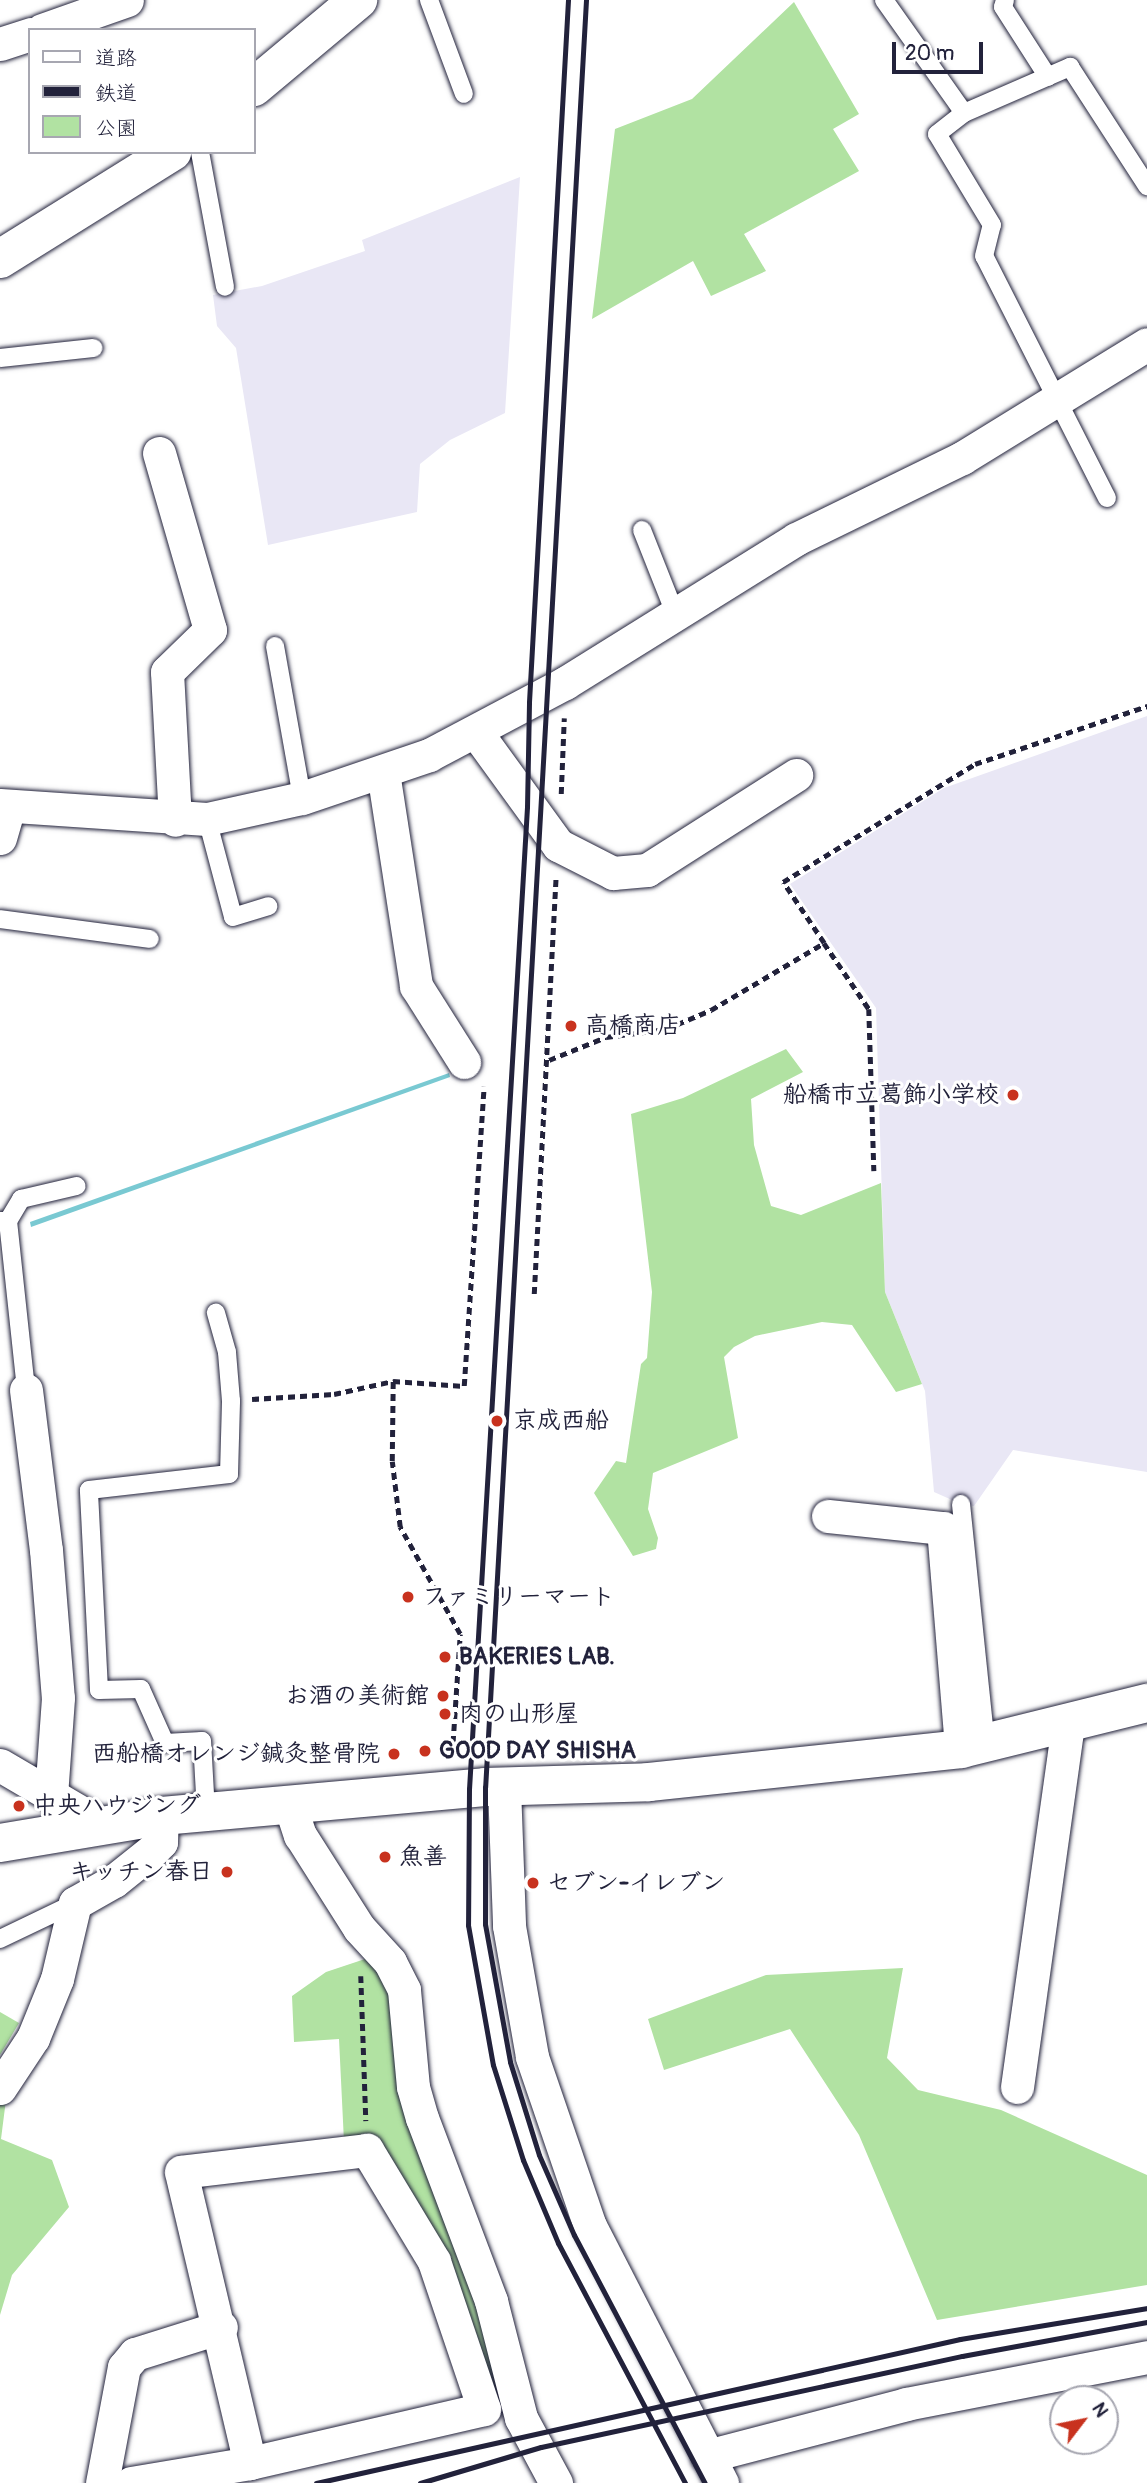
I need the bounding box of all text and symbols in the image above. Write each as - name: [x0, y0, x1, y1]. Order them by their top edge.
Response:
- legend: [28, 28, 256, 154]
- scale bar: [895, 28, 986, 72]
- text: 20 m: [905, 40, 954, 67]
- text: 道路: [95, 45, 137, 72]
- text: 鉄道: [95, 80, 137, 107]
- text: 公園: [95, 115, 137, 142]
- place label: 高橋商店: [585, 1012, 681, 1040]
- marker: 高橋商店: [563, 1018, 579, 1034]
- place label: 船橋市立葛飾小学校: [783, 1081, 999, 1109]
- marker: 船橋市立葛飾小学校: [1005, 1087, 1021, 1103]
- place label: 京成西船: [513, 1407, 609, 1435]
- marker: 京成西船: [487, 1411, 507, 1431]
- place label: ファミリーマート: [422, 1583, 614, 1611]
- marker: ファミリーマート: [400, 1589, 416, 1605]
- place label: BAKERIES LAB.: [459, 1643, 615, 1671]
- marker: BAKERIES LAB.: [437, 1649, 453, 1665]
- place label: お酒の美術館: [285, 1682, 429, 1710]
- marker: お酒の美術館: [435, 1688, 451, 1704]
- place label: 肉の山形屋: [459, 1700, 579, 1728]
- marker: 肉の山形屋: [437, 1706, 453, 1722]
- place label: GOOD DAY SHISHA: [439, 1737, 636, 1765]
- place label: 西船橋オレンジ鍼灸整骨院: [92, 1740, 380, 1768]
- marker: GOOD DAY SHISHA: [417, 1743, 433, 1759]
- marker: 西船橋オレンジ鍼灸整骨院: [386, 1746, 402, 1762]
- place label: 中央ハウジング: [33, 1792, 201, 1820]
- marker: 中央ハウジング: [11, 1798, 27, 1814]
- place label: 魚善: [399, 1843, 447, 1871]
- marker: 魚善: [377, 1849, 393, 1865]
- place label: キッチン春日: [69, 1858, 213, 1886]
- marker: キッチン春日: [219, 1864, 235, 1880]
- place label: セブン-イレブン: [547, 1869, 725, 1897]
- marker: セブン-イレブン: [525, 1875, 541, 1891]
- north arrow: [1049, 2385, 1119, 2455]
- text: N: [1087, 2398, 1114, 2422]

